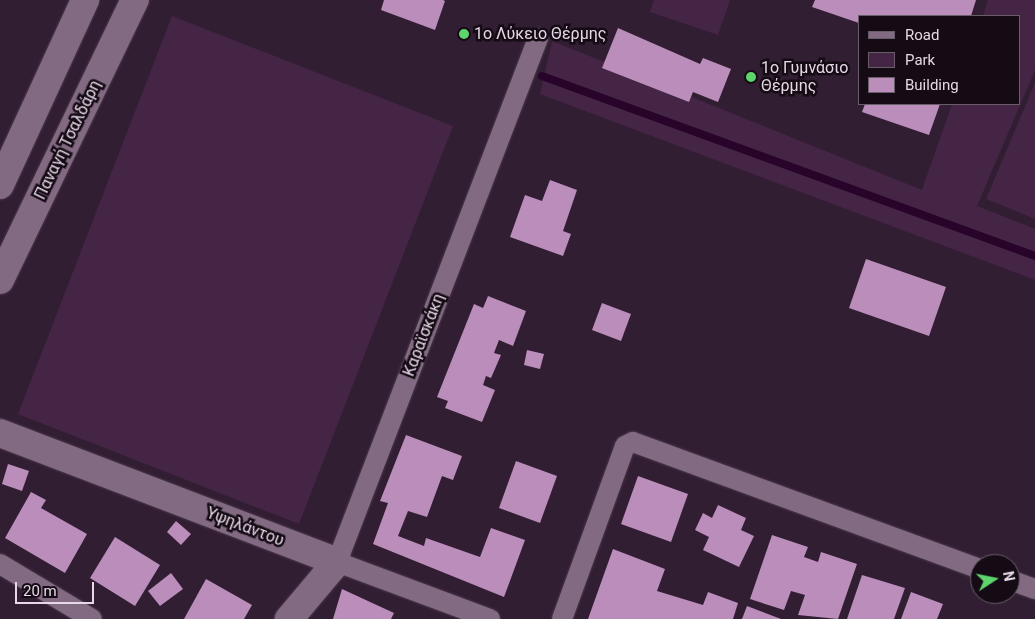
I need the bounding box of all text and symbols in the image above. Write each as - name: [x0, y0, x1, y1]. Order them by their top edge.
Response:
- legend: [858, 15, 1020, 105]
- place label: 1ο Λύκειο Θέρμης: [474, 24, 606, 44]
- text: Road: [905, 26, 939, 44]
- marker: 1ο Λύκειο Θέρμης: [458, 28, 470, 40]
- text: Park: [905, 51, 935, 69]
- place label: 1ο Γυμνάσιο Θέρμης: [761, 58, 848, 96]
- marker: 1ο Γυμνάσιο Θέρμης: [745, 71, 757, 83]
- text: Building: [905, 76, 959, 94]
- street label: Παναγή Τσαλδάρη: [31, 77, 105, 203]
- street label: Καραϊσκάκη: [399, 291, 449, 379]
- street label: Υψηλάντου: [204, 503, 286, 551]
- north arrow: [970, 554, 1020, 604]
- text: N: [1000, 570, 1018, 583]
- scale bar: [18, 572, 96, 604]
- text: 20 m: [23, 582, 57, 600]

